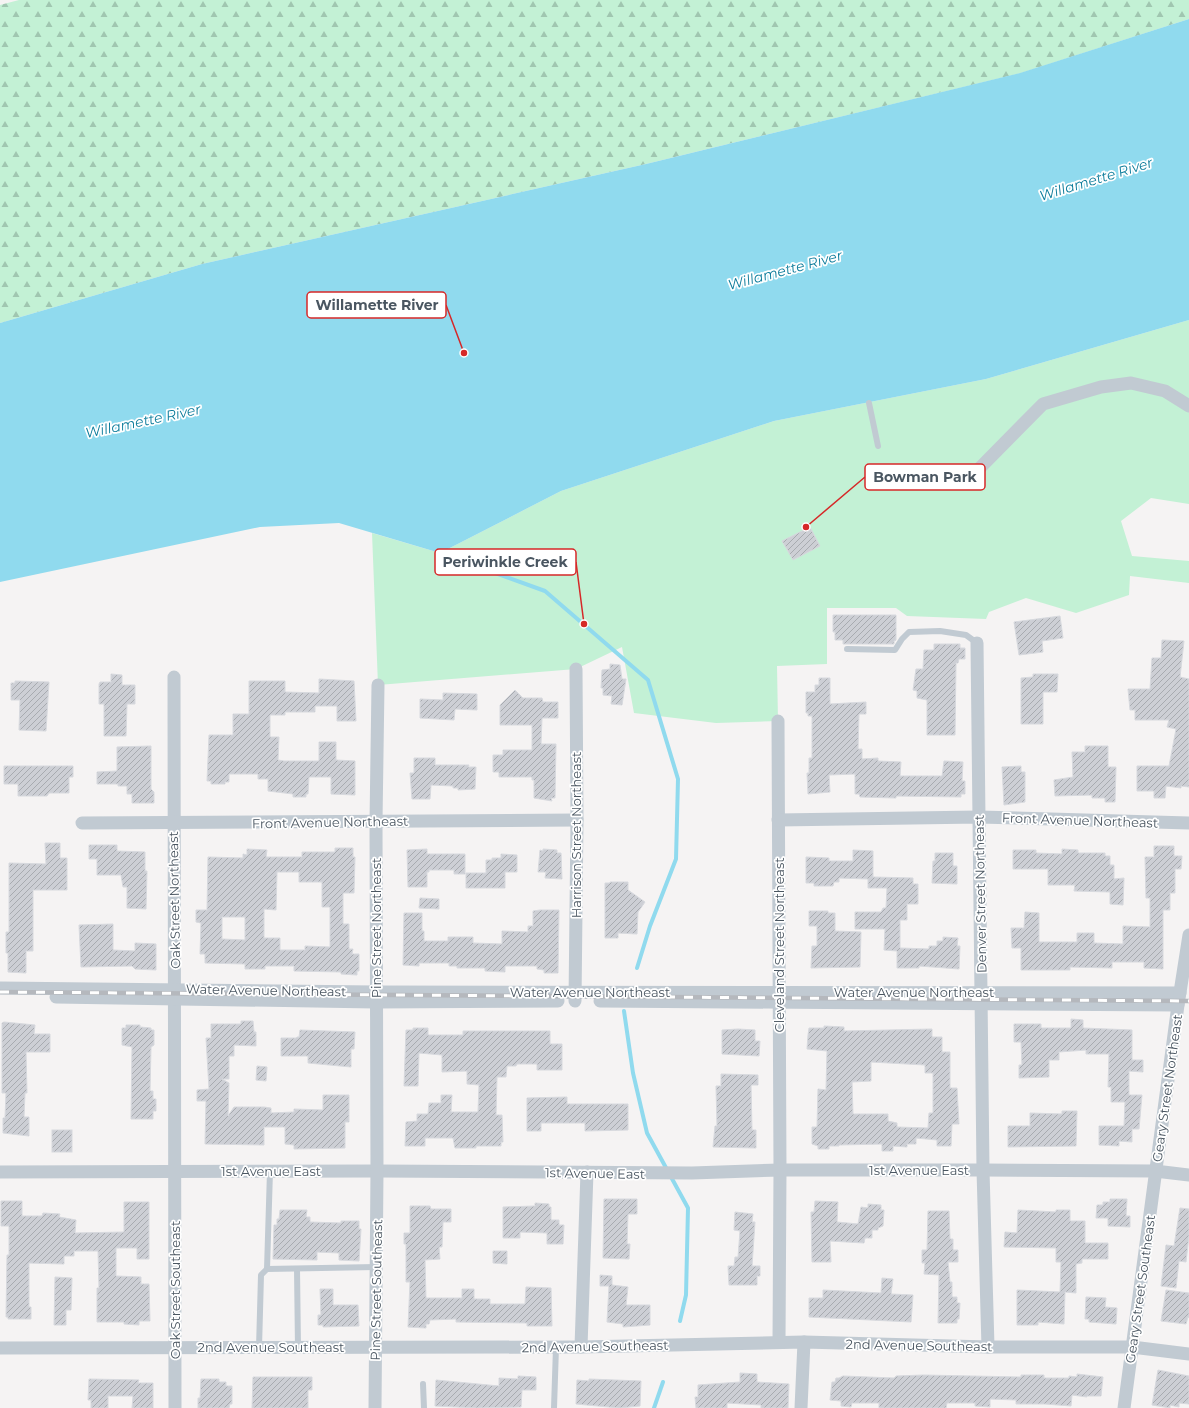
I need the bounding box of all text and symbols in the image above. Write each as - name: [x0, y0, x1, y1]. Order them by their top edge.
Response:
- water label: Willamette River: [1037, 153, 1155, 205]
- water label: Willamette River: [726, 246, 844, 294]
- callout: Willamette River: [307, 292, 446, 318]
- text: Willamette River: [315, 296, 439, 314]
- water label: Willamette River: [84, 400, 203, 442]
- callout: Bowman Park: [865, 464, 985, 490]
- text: Bowman Park: [873, 468, 978, 486]
- callout: Periwinkle Creek: [435, 549, 576, 575]
- text: Periwinkle Creek: [442, 553, 568, 571]
- street label: Harrison Street Northeast: [568, 752, 584, 918]
- street label: Front Avenue Northeast: [1002, 809, 1158, 831]
- street label: Front Avenue Northeast: [252, 813, 408, 831]
- street label: Denver Street Northeast: [971, 815, 989, 973]
- street label: Oak Street Northeast: [165, 831, 183, 969]
- street label: Cleveland Street Northeast: [771, 857, 787, 1033]
- street label: Pine Street Northeast: [368, 858, 384, 998]
- street label: Water Avenue Northeast: [186, 981, 346, 999]
- street label: Water Avenue Northeast: [510, 984, 670, 1000]
- street label: Water Avenue Northeast: [834, 984, 994, 1000]
- street label: Geary Street Northeast: [1149, 1013, 1185, 1163]
- street label: 1st Avenue East: [869, 1162, 969, 1178]
- street label: 1st Avenue East: [221, 1163, 321, 1179]
- street label: 1st Avenue East: [545, 1164, 645, 1182]
- street label: Geary Street Southeast: [1122, 1214, 1158, 1364]
- street label: Pine Street Southeast: [367, 1219, 385, 1361]
- street label: Oak Street Southeast: [167, 1221, 183, 1359]
- street label: 2nd Avenue Southeast: [845, 1336, 993, 1354]
- street label: 2nd Avenue Southeast: [521, 1337, 669, 1355]
- street label: 2nd Avenue Southeast: [198, 1339, 344, 1355]

